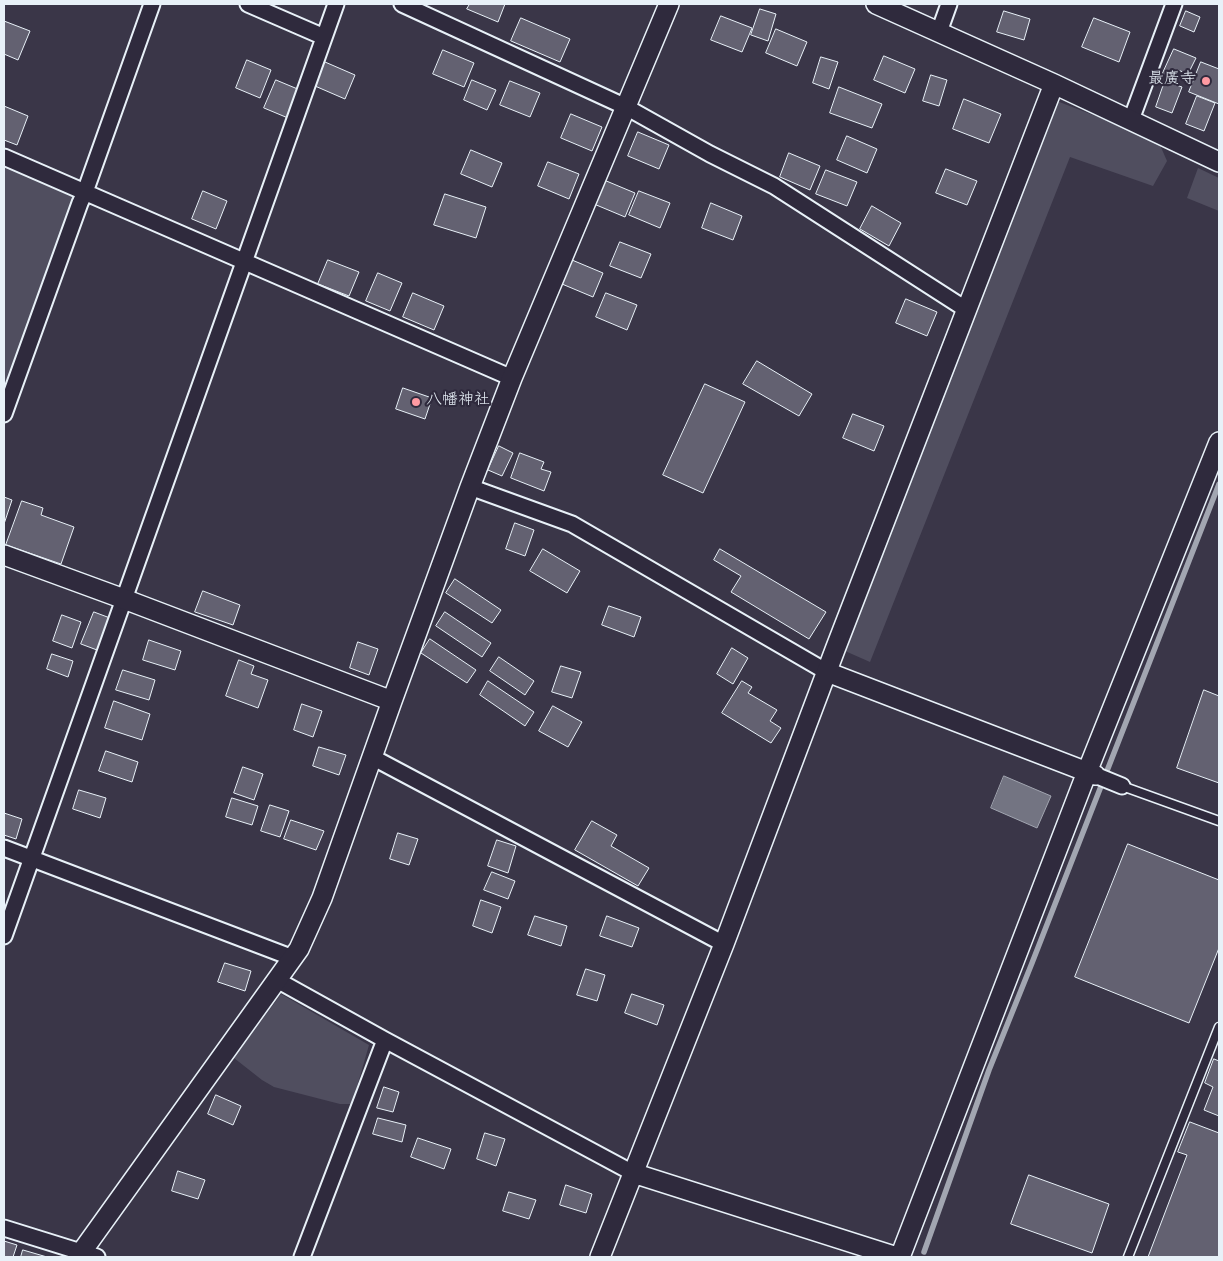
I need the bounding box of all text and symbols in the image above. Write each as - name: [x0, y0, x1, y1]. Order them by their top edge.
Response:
- place label: 最廣寺: [1148, 71, 1196, 91]
- marker: 最廣寺: [1200, 75, 1212, 87]
- place label: 八幡神社: [426, 392, 490, 412]
- marker: 八幡神社: [410, 396, 422, 408]

